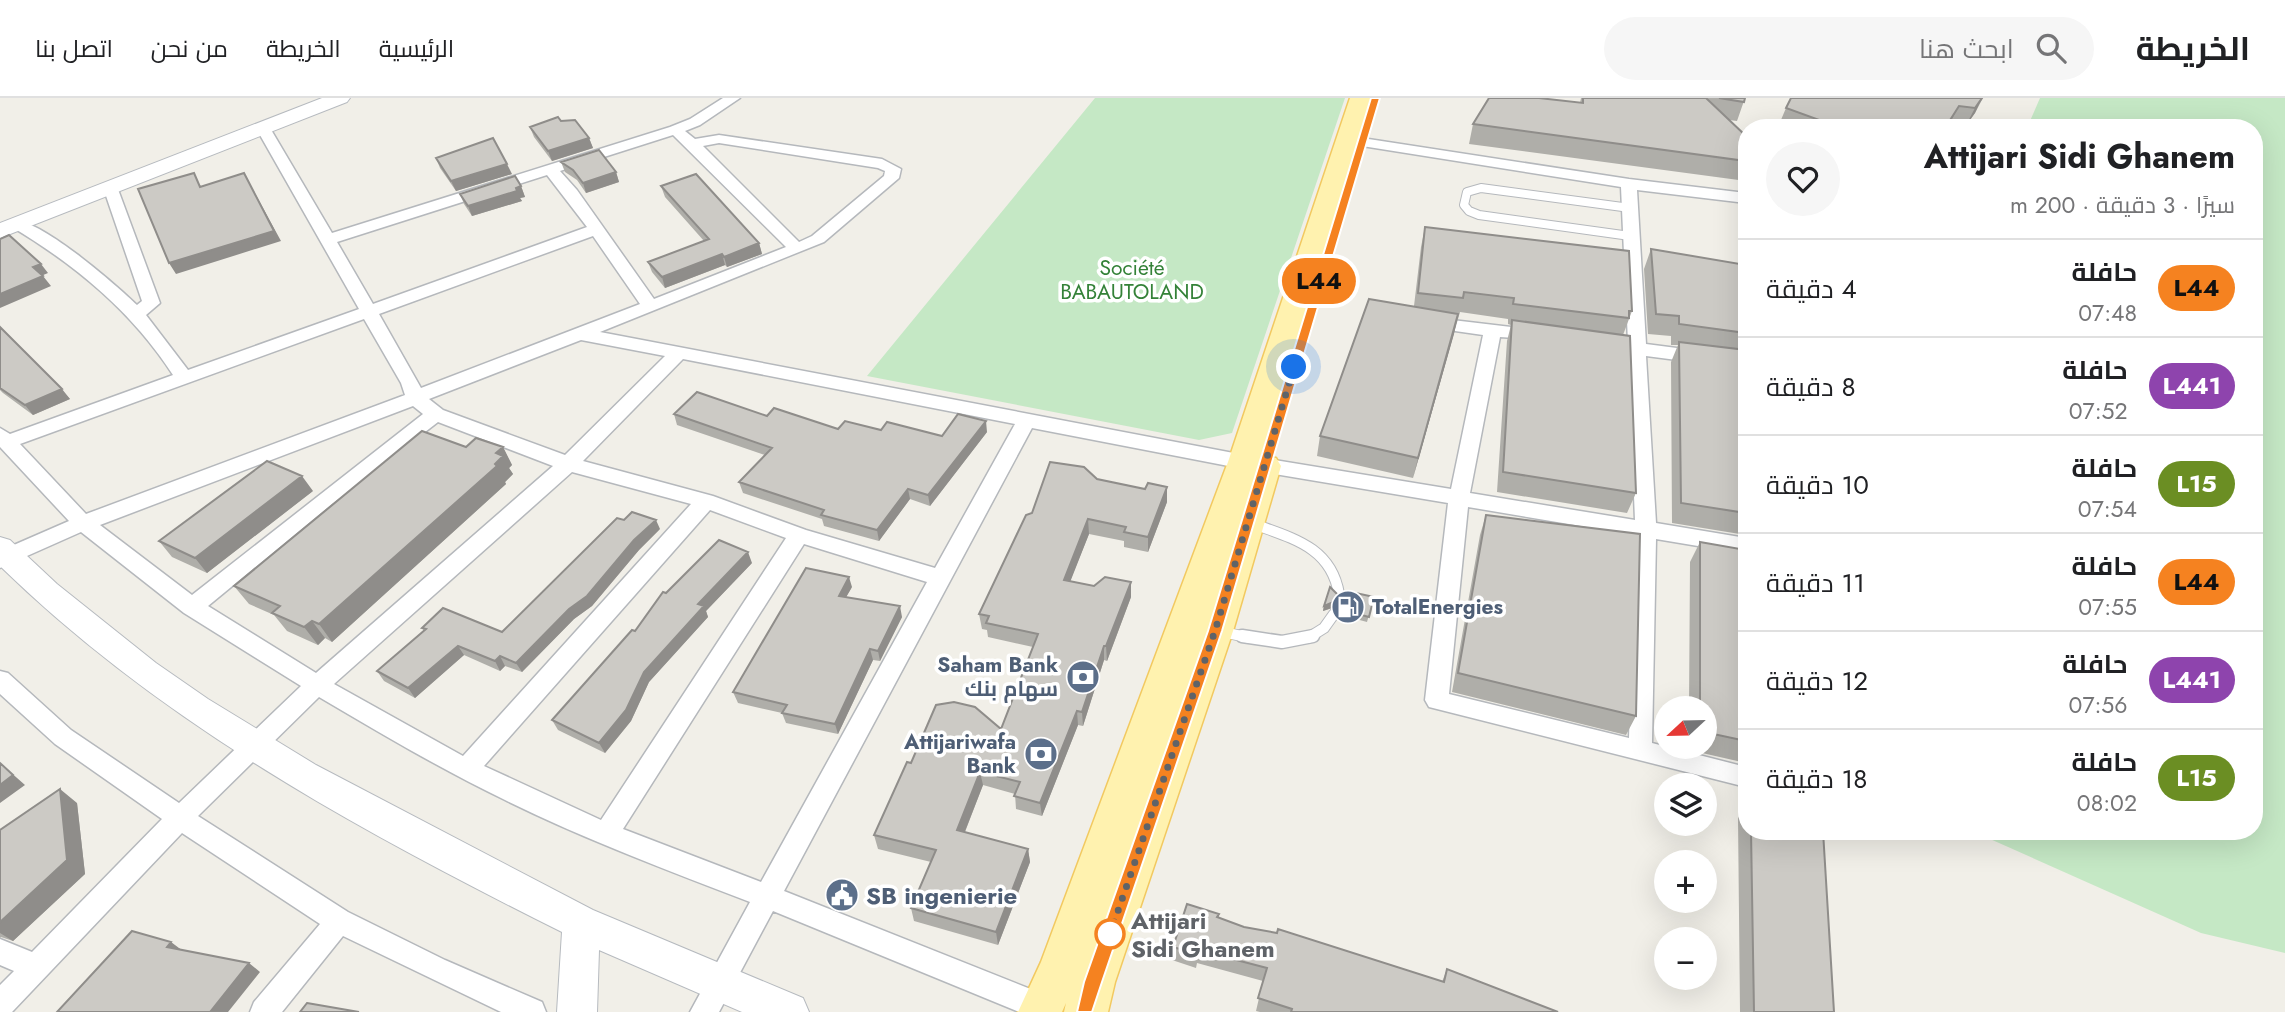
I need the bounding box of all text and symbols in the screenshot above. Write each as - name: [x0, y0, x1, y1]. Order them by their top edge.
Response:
- search box: [1604, 17, 2094, 80]
- text: الخريطة: [2136, 25, 2250, 72]
- icon: search: [2032, 29, 2070, 67]
- text: ابحث هنا: [1919, 30, 2014, 68]
- text: اتصل بنا: [35, 31, 113, 66]
- text: من نحن: [151, 31, 228, 66]
- text: الخريطة: [266, 31, 341, 66]
- text: الرئيسية: [379, 31, 454, 66]
- text: Attijari Sidi Ghanem: [1924, 133, 2235, 180]
- button: heart: [1766, 142, 1840, 216]
- text: سيرًا · 3 دقيقة · 200 m: [2010, 188, 2235, 222]
- park label: Société BABAUTOLAND: [1060, 253, 1204, 307]
- text: حافلة: [2072, 253, 2137, 291]
- line badge: L44: [1279, 258, 1359, 304]
- text: L44: [1296, 263, 1342, 298]
- text: 4 دقيقة: [1766, 270, 1857, 308]
- text: L44: [2173, 270, 2220, 305]
- text: 07:48: [2078, 296, 2137, 330]
- your location: [1276, 349, 1311, 384]
- text: حافلة: [2062, 351, 2128, 389]
- text: 8 دقيقة: [1766, 368, 1856, 406]
- text: L441: [2163, 368, 2221, 403]
- text: 07:52: [2069, 394, 2128, 428]
- text: حافلة: [2072, 449, 2137, 487]
- text: 10 دقيقة: [1766, 466, 1869, 504]
- text: L15: [2176, 466, 2217, 501]
- text: 07:54: [2078, 492, 2137, 526]
- text: حافلة: [2072, 547, 2137, 585]
- text: 11 دقيقة: [1766, 564, 1865, 602]
- text: L44: [2173, 564, 2220, 599]
- fuel station icon: TotalEnergies: [1329, 588, 1367, 626]
- text: 07:55: [2078, 590, 2137, 624]
- place label: TotalEnergies: [1372, 592, 1503, 622]
- text: حافلة: [2062, 645, 2128, 683]
- place label: Saham Bank سهام بنك: [937, 650, 1058, 704]
- bank icon: Saham Bank سهام بنك: [1064, 658, 1102, 696]
- text: 12 دقيقة: [1766, 662, 1868, 700]
- text: L441: [2163, 662, 2221, 697]
- text: 07:56: [2069, 688, 2128, 722]
- north arrow: [1654, 696, 1717, 760]
- map controls: [1654, 696, 1717, 990]
- place label: Attijariwafa Bank: [903, 727, 1016, 781]
- bank icon: Attijariwafa Bank: [1022, 735, 1060, 773]
- text: حافلة: [2072, 743, 2137, 781]
- text: 18 دقيقة: [1766, 760, 1867, 798]
- text: L15: [2176, 760, 2217, 795]
- button: layers: [1654, 773, 1717, 836]
- text: 08:02: [2077, 786, 2137, 820]
- button: +: [1654, 850, 1717, 913]
- public building icon: SB ingenierie: [823, 876, 861, 914]
- place label: SB ingenierie: [866, 878, 1017, 913]
- place label: Attijari Sidi Ghanem: [1130, 903, 1275, 966]
- marker: Attijari Sidi Ghanem: [1095, 919, 1125, 949]
- button: −: [1654, 927, 1717, 990]

